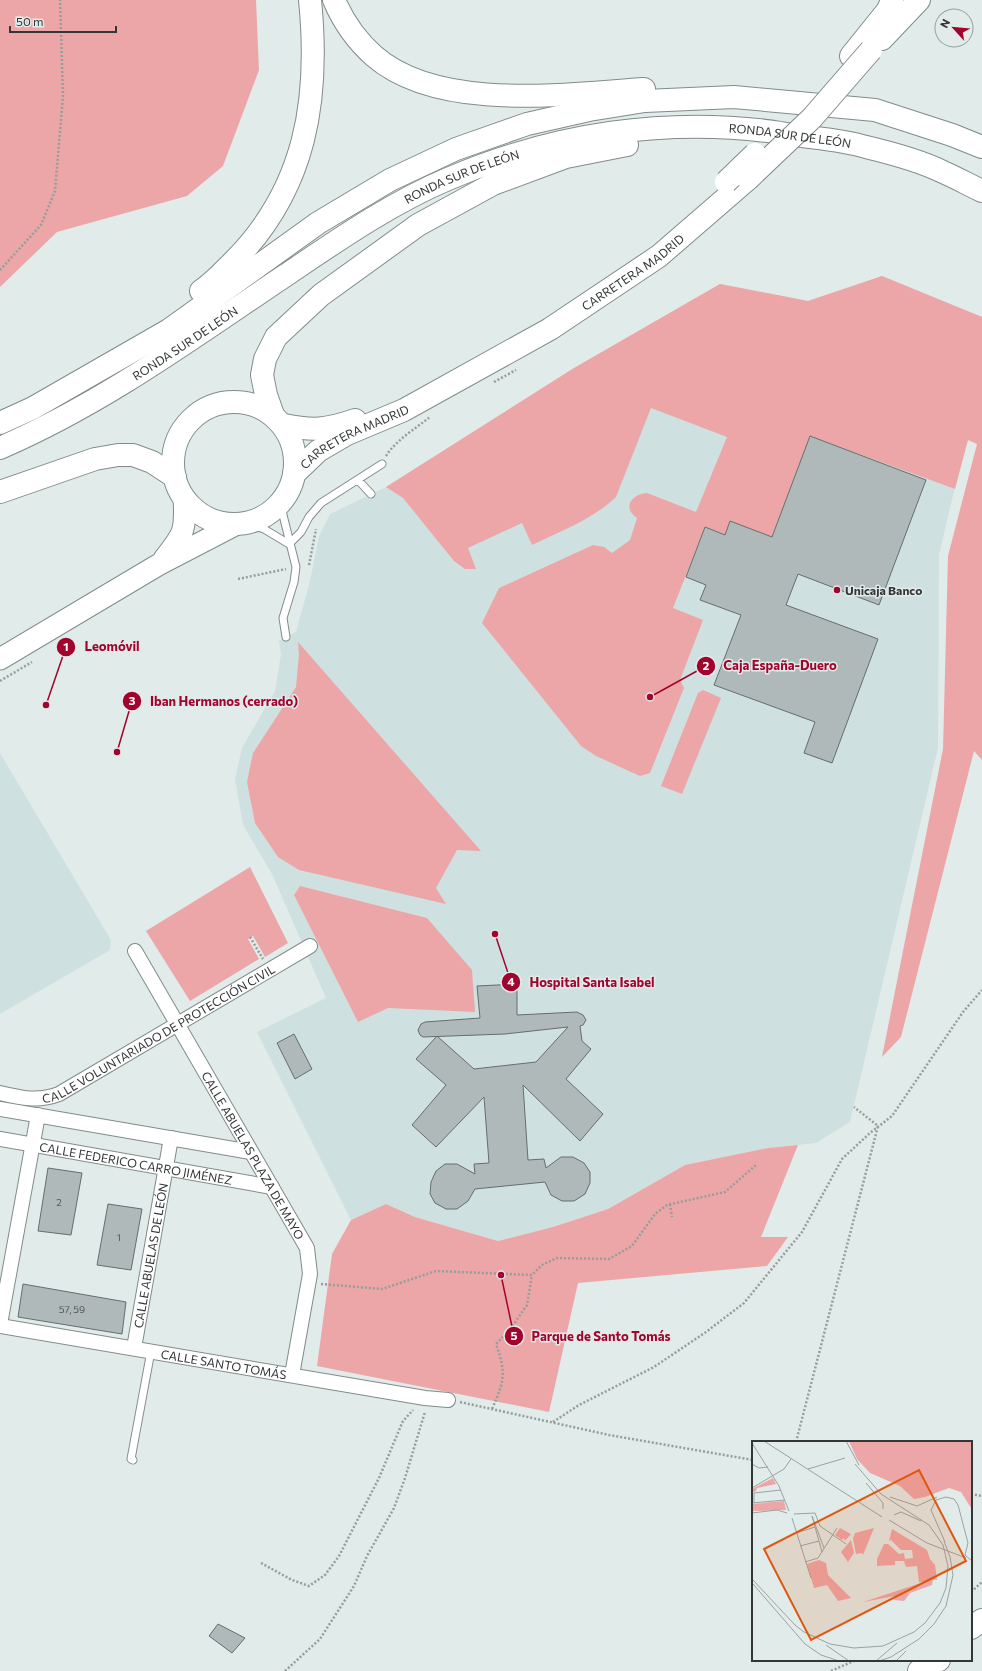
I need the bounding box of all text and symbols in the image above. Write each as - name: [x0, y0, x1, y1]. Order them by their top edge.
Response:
- scale bar: [10, 8, 116, 34]
- north arrow: [934, 8, 974, 48]
- text: 50 m: [16, 14, 44, 28]
- text: N: [937, 17, 952, 30]
- street label: RONDA SUR DE LEÓN: [728, 121, 852, 150]
- street label: RONDA SUR DE LEÓN: [402, 147, 521, 206]
- street label: CARRETERA MADRID: [579, 231, 687, 313]
- street label: RONDA SUR DE LEÓN: [130, 303, 240, 383]
- street label: CARRETERA MADRID: [297, 402, 411, 471]
- place label: Unicaja Banco: [845, 583, 922, 597]
- marker: Unicaja Banco: [832, 585, 842, 595]
- callout: Leomóvil: [56, 634, 148, 659]
- text: Leomóvil: [84, 638, 140, 654]
- text: 1: [63, 639, 69, 653]
- callout: Caja España-Duero: [696, 653, 845, 678]
- text: Caja España-Duero: [723, 657, 837, 673]
- text: 2: [703, 658, 710, 672]
- callout: Iban Hermanos (cerrado): [122, 688, 306, 713]
- text: 3: [129, 693, 136, 707]
- text: Iban Hermanos (cerrado): [150, 693, 298, 709]
- street label: CALLE VOLUNTARIADO DE PROTECCIÓN CIVIL: [41, 961, 277, 1105]
- callout: Hospital Santa Isabel: [501, 970, 662, 995]
- text: 4: [507, 974, 515, 988]
- text: Hospital Santa Isabel: [529, 974, 655, 990]
- street label: CALLE ABUELAS PLAZA DE MAYO: [199, 1069, 307, 1242]
- street label: CALLE FEDERICO CARRO JIMÉNEZ: [38, 1139, 233, 1187]
- street label: CALLE ABUELAS DE LEÓN: [131, 1182, 170, 1329]
- house number: 2: [56, 1196, 62, 1208]
- house number: 1: [117, 1231, 121, 1243]
- house number: 57, 59: [59, 1303, 85, 1315]
- callout: Parque de Santo Tomás: [504, 1323, 679, 1348]
- text: 5: [511, 1328, 518, 1342]
- text: Parque de Santo Tomás: [531, 1328, 671, 1344]
- street label: CALLE SANTO TOMÁS: [160, 1346, 288, 1381]
- inset map: [752, 1441, 972, 1661]

